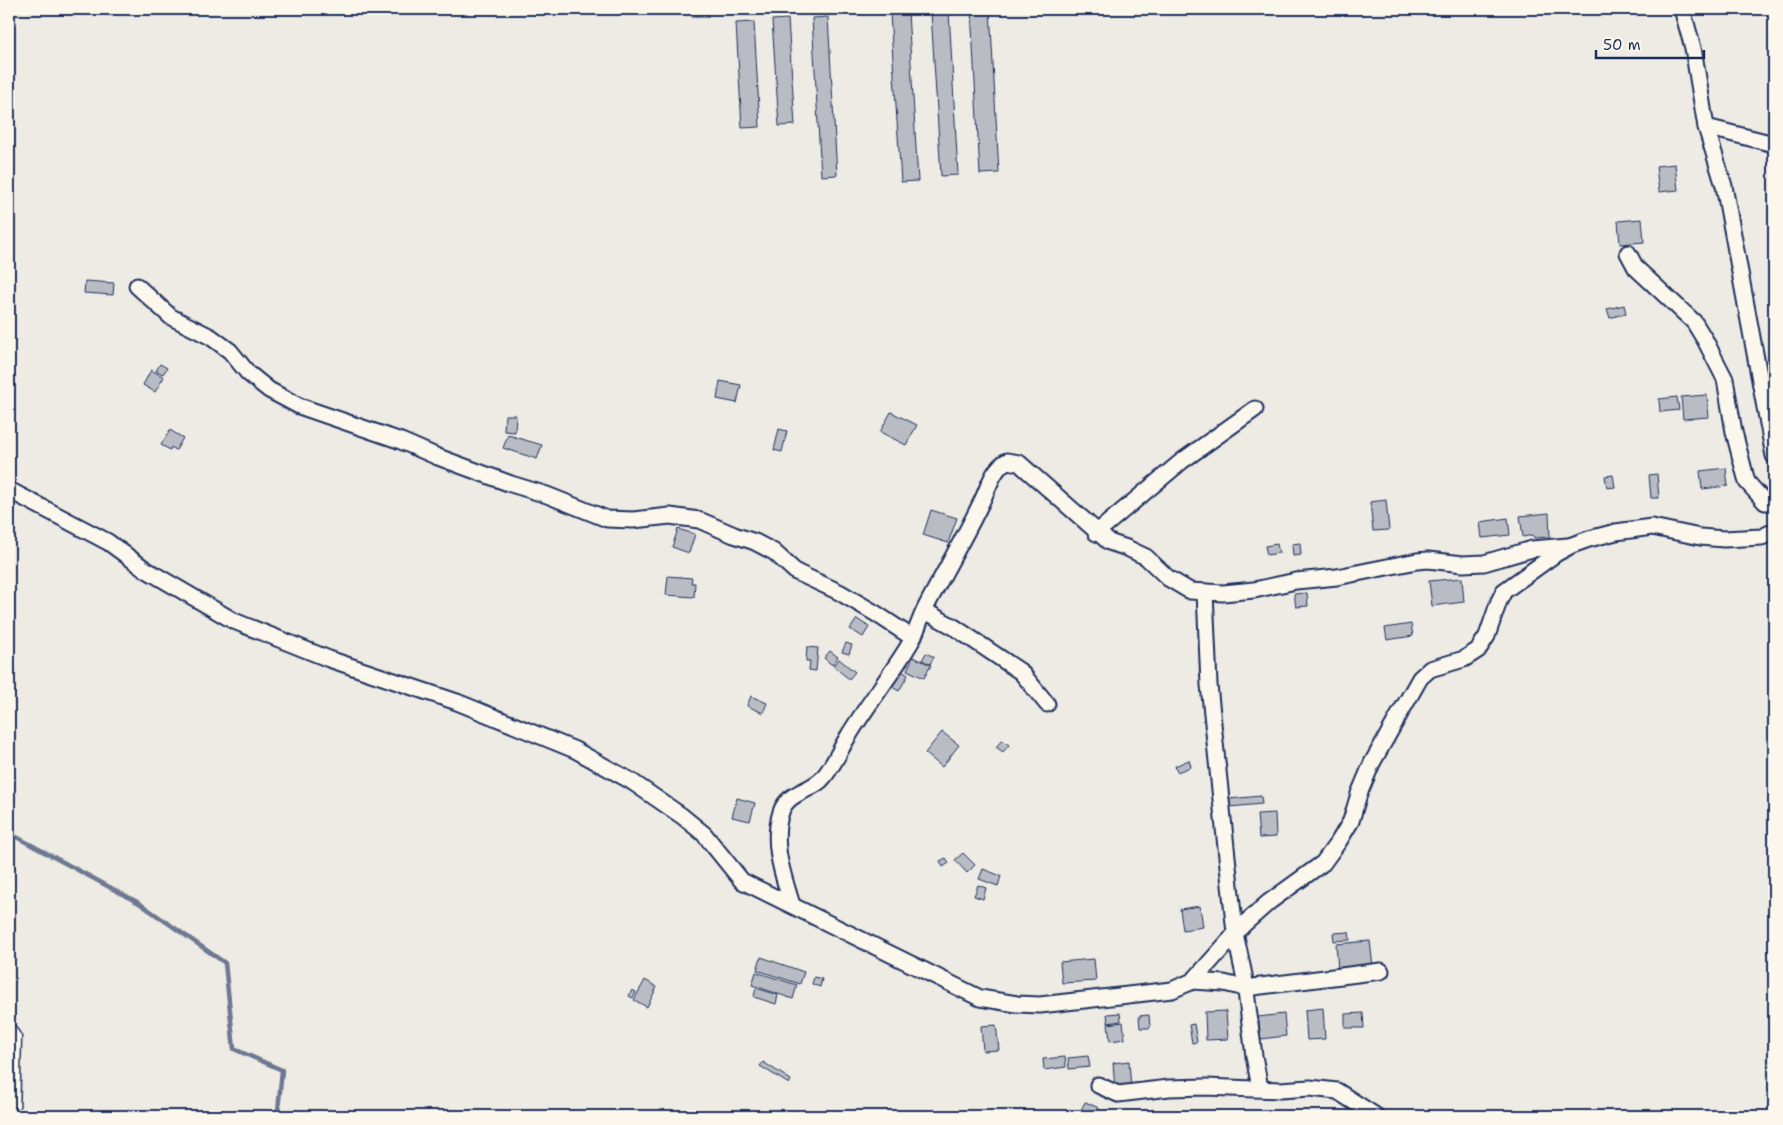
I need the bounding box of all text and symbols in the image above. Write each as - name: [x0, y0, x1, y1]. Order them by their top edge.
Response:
- scale bar: [1596, 28, 1703, 60]
- text: 50 m: [1603, 35, 1641, 55]

